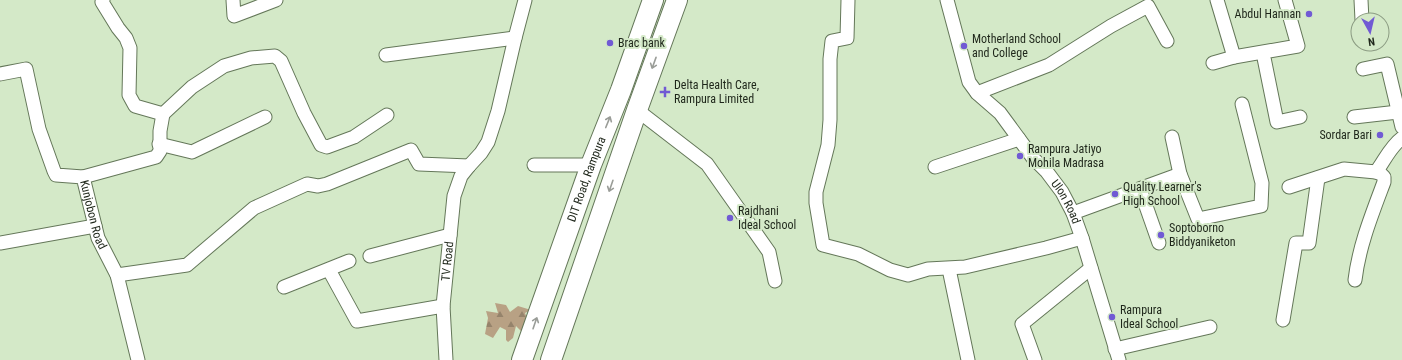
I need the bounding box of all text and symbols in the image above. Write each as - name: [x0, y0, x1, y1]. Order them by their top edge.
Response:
- place label: Abdul Hannan: [1235, 7, 1301, 21]
- marker: Abdul Hannan: [1304, 9, 1314, 19]
- north arrow: [1350, 12, 1390, 52]
- place label: Motherland School and College: [972, 32, 1061, 60]
- text: N: [1367, 35, 1376, 48]
- place label: Brac bank: [618, 36, 665, 50]
- marker: Brac bank: [605, 38, 615, 48]
- marker: Motherland School and College: [959, 41, 969, 51]
- one-way arrow: [650, 56, 657, 69]
- place label: Delta Health Care, Rampura Limited: [674, 78, 759, 106]
- marker: Delta Health Care, Rampura Limited: [659, 86, 671, 98]
- one-way arrow: [604, 116, 612, 128]
- place label: Sordar Bari: [1319, 128, 1372, 142]
- marker: Sordar Bari: [1375, 130, 1385, 140]
- street label: DIT Road, Rampura: [564, 134, 609, 224]
- place label: Rampura Jatiyo Mohila Madrasa: [1028, 142, 1104, 170]
- marker: Rampura Jatiyo Mohila Madrasa: [1015, 151, 1025, 161]
- street label: Ulon Road: [1048, 177, 1083, 226]
- street label: Kunjobon Road: [77, 179, 110, 252]
- one-way arrow: [607, 179, 614, 192]
- place label: Quality Learner's High School: [1123, 180, 1202, 208]
- marker: Quality Learner's High School: [1110, 189, 1120, 199]
- place label: Rajdhani Ideal School: [738, 204, 796, 232]
- marker: Rajdhani Ideal School: [725, 213, 735, 223]
- place label: Soptoborno Biddyaniketon: [1169, 221, 1236, 249]
- marker: Soptoborno Biddyaniketon: [1156, 230, 1166, 240]
- street label: TV Road: [439, 241, 456, 282]
- place label: Rampura Ideal School: [1120, 303, 1178, 331]
- marker: Rampura Ideal School: [1107, 312, 1117, 322]
- one-way arrow: [532, 318, 540, 330]

